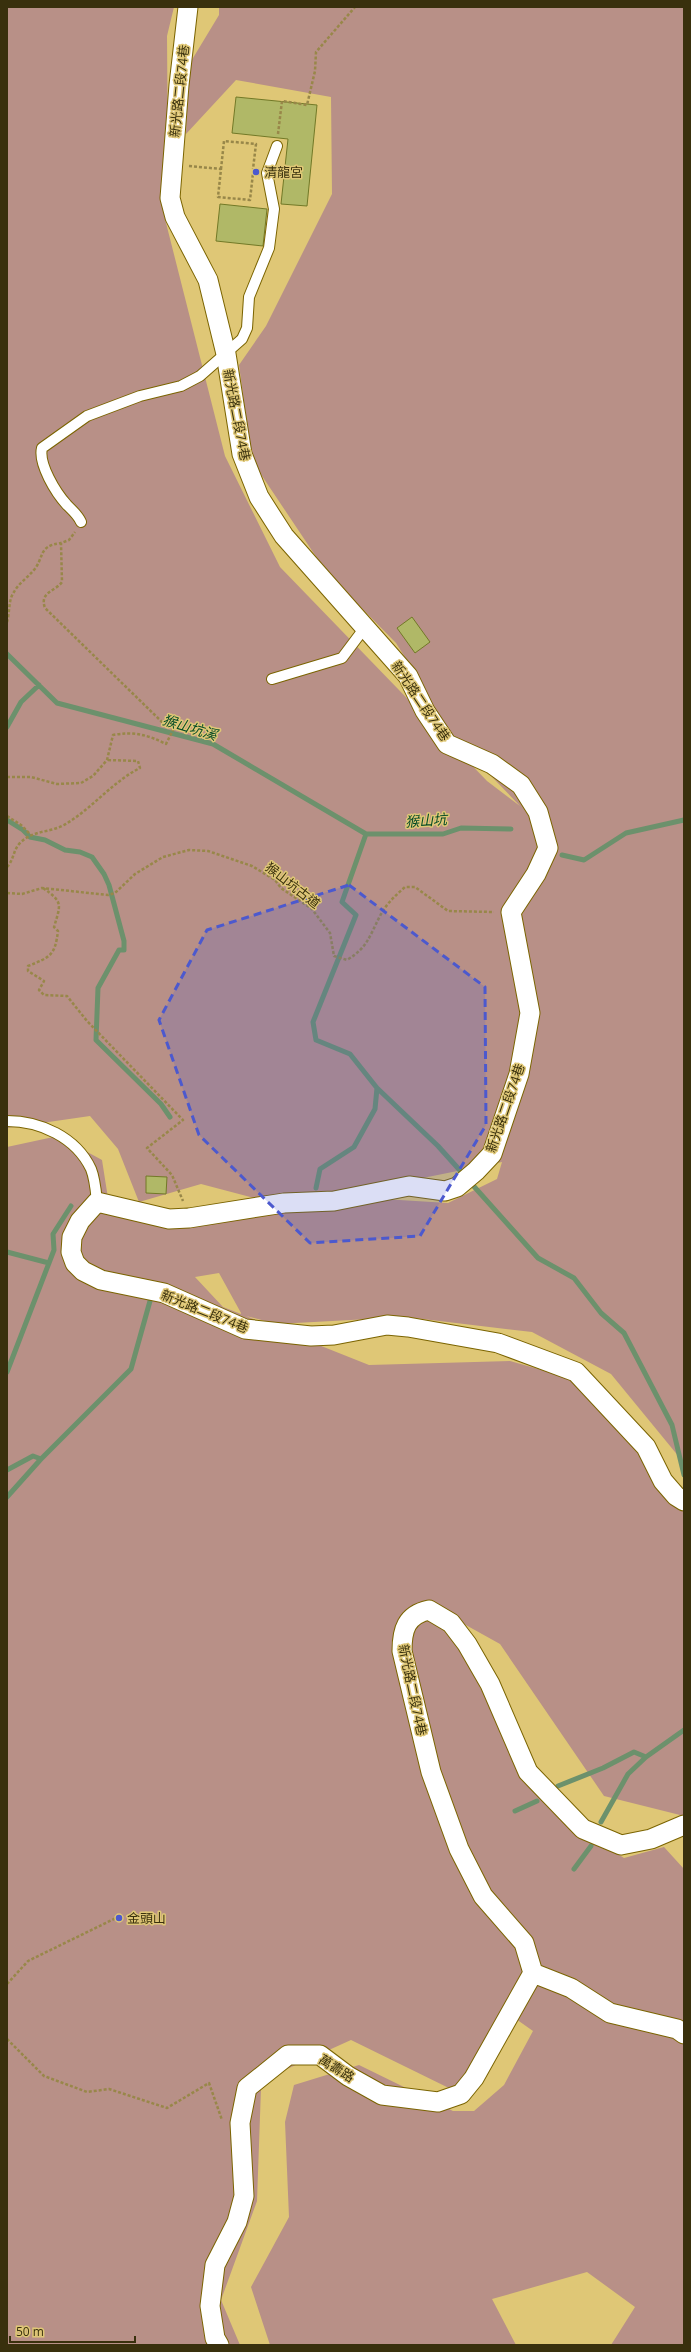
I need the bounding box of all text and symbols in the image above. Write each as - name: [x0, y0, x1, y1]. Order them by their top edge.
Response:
- street label: 新光路二段74巷: [165, 44, 193, 138]
- place label: 清龍宮: [264, 163, 303, 181]
- marker: 清龍宮: [251, 167, 261, 177]
- street label: 新光路二段74巷: [219, 368, 255, 462]
- street label: 新光路二段74巷: [388, 657, 454, 745]
- water label: 猴山坑溪: [160, 710, 221, 745]
- water label: 猴山坑: [404, 809, 450, 831]
- street label: 猴山坑古道: [262, 858, 324, 912]
- street label: 新光路二段74巷: [481, 1061, 529, 1155]
- street label: 新光路二段74巷: [159, 1285, 251, 1337]
- street label: 新光路二段74巷: [395, 1643, 431, 1737]
- place label: 金頭山: [127, 1909, 166, 1927]
- marker: 金頭山: [114, 1913, 124, 1923]
- street label: 萬壽路: [316, 2050, 358, 2086]
- scale bar: [10, 2318, 135, 2344]
- text: 50 m: [16, 2323, 44, 2340]

